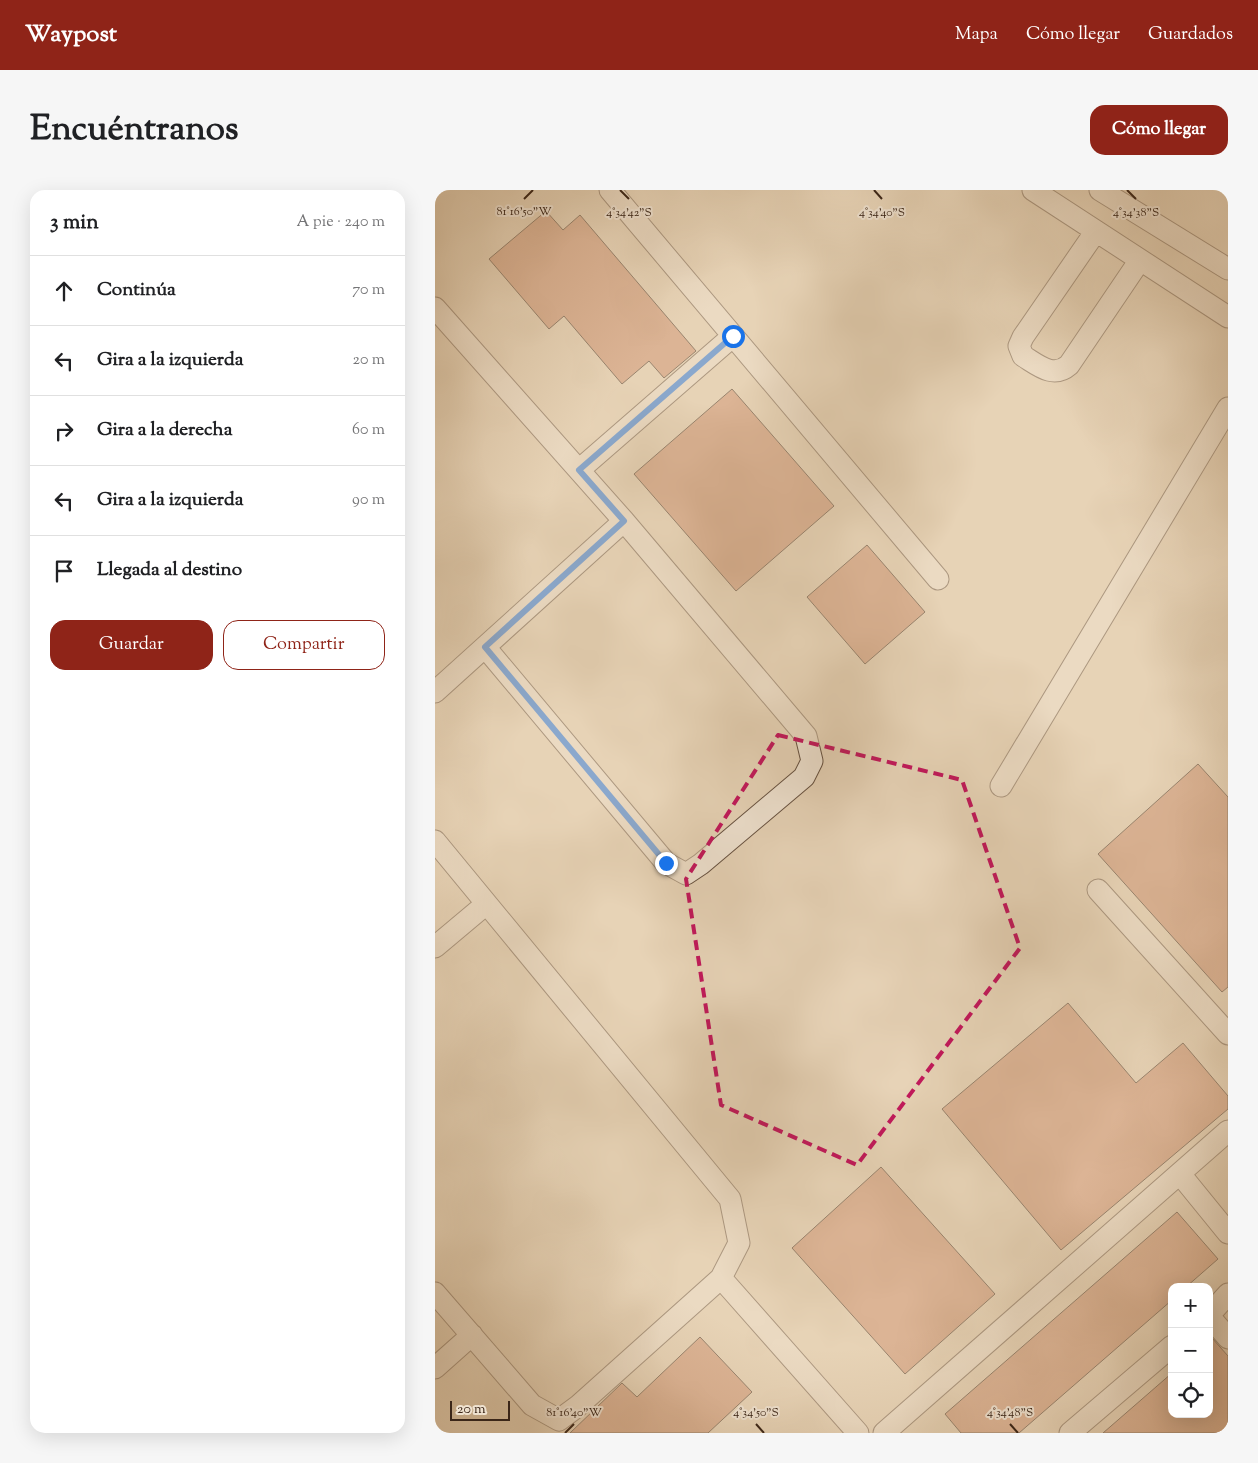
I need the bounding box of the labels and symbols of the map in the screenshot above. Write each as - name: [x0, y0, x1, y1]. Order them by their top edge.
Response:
- text: 81°16'50"W: [497, 203, 552, 221]
- text: 4°34'42"S: [606, 204, 652, 222]
- text: 4°34'40"S: [859, 204, 905, 222]
- text: 4°34'38"S: [1113, 204, 1159, 222]
- route start: [722, 325, 745, 348]
- route end: [655, 852, 678, 875]
- scale bar: [450, 1398, 510, 1421]
- text: 81°16'40"W: [546, 1404, 602, 1422]
- text: 4°34'50"S: [733, 1404, 779, 1422]
- text: 4°34'48"S: [987, 1404, 1033, 1422]

